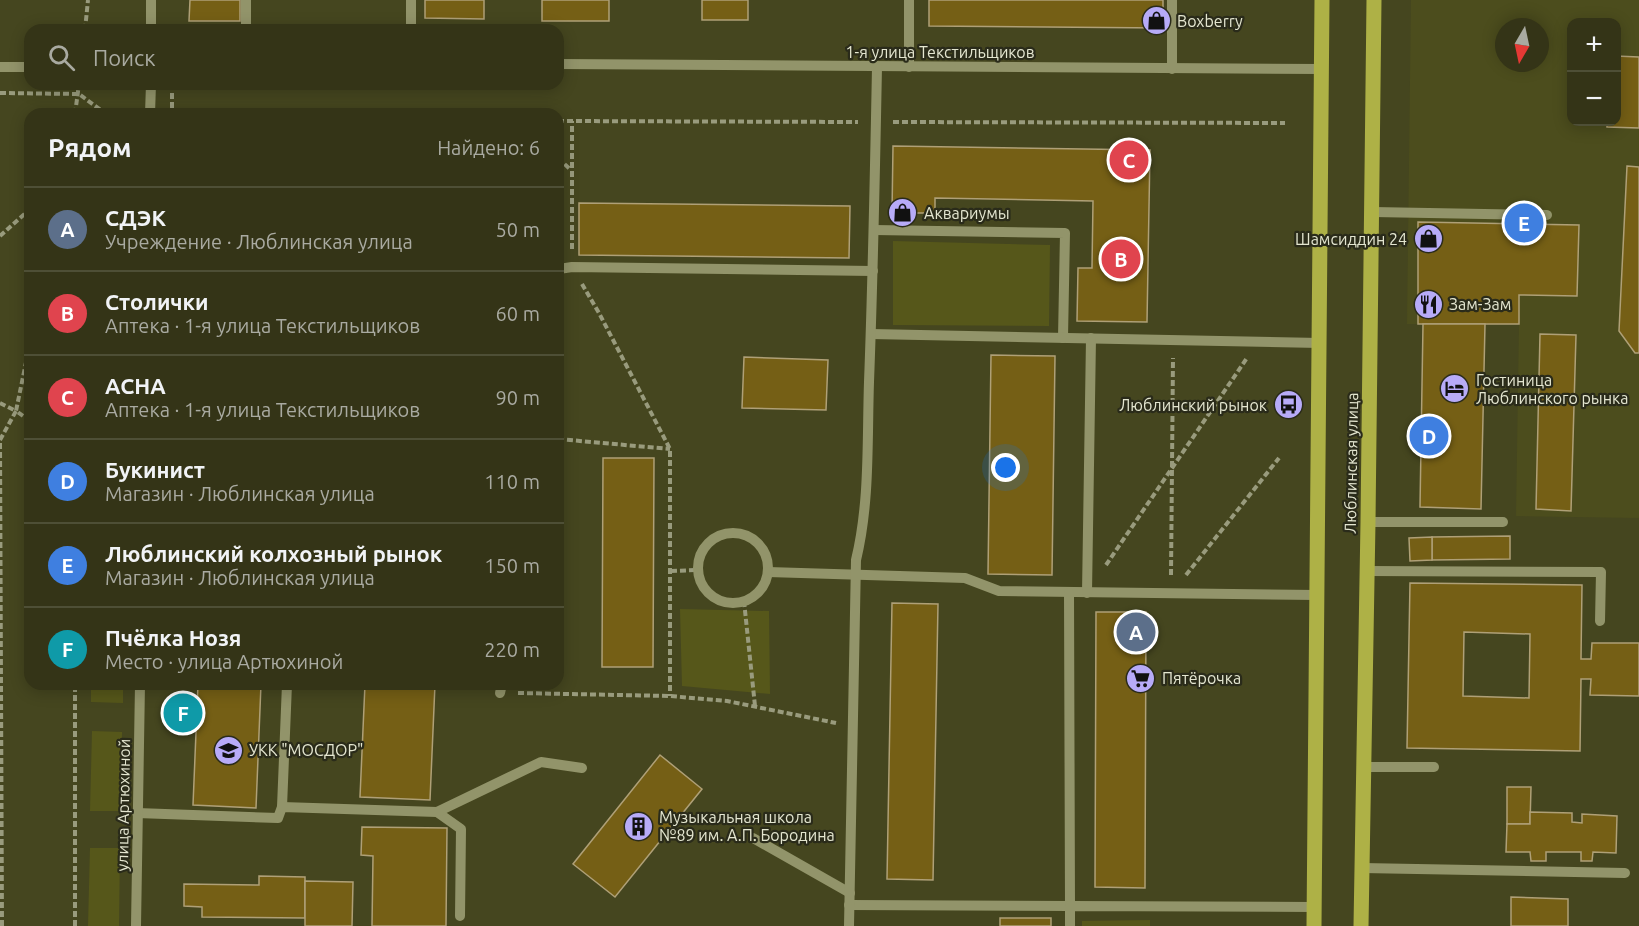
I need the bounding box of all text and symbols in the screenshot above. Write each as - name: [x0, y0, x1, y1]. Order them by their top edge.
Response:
- shop icon: Boxberry: [1140, 5, 1172, 37]
- place label: Boxberry: [1177, 12, 1243, 30]
- north arrow: [1495, 18, 1549, 72]
- map controls: [1567, 18, 1621, 126]
- button: +: [1567, 18, 1621, 72]
- search box: [24, 24, 564, 90]
- icon: search: [45, 41, 78, 74]
- street label: 1-я улица Текстильщиков: [846, 43, 1034, 61]
- text: Поиск: [93, 45, 156, 70]
- button: −: [1567, 72, 1621, 126]
- text: Рядом: [48, 133, 132, 162]
- text: Найдено: 6: [437, 136, 540, 159]
- pin: C: [1110, 138, 1148, 182]
- shop icon: Аквариумы: [887, 197, 919, 229]
- pin: E: [1504, 200, 1544, 246]
- place label: Аквариумы: [924, 204, 1010, 222]
- text: СДЭК: [105, 205, 166, 230]
- text: A: [60, 218, 75, 241]
- text: 50 m: [496, 218, 540, 241]
- shop icon: Шамсиддин 24: [1412, 223, 1444, 255]
- text: Учреждение · Люблинская улица: [105, 230, 413, 253]
- place label: Шамсиддин 24: [1295, 230, 1407, 248]
- pin: B: [1102, 236, 1140, 282]
- restaurant icon: Зам-Зам: [1412, 288, 1444, 320]
- text: Столички: [105, 289, 209, 314]
- place label: Зам-Зам: [1449, 295, 1511, 313]
- text: B: [61, 302, 74, 325]
- text: 60 m: [496, 302, 540, 325]
- text: Аптека · 1-я улица Текстильщиков: [105, 314, 420, 337]
- place label: Гостиница Люблинского рынка: [1476, 371, 1629, 407]
- text: АСНА: [105, 373, 166, 398]
- hotel icon: Гостиница Люблинского рынка: [1439, 373, 1471, 405]
- text: C: [61, 386, 74, 409]
- text: 90 m: [496, 386, 540, 409]
- bus stop icon: Люблинский рынок: [1272, 389, 1304, 421]
- street label: Люблинская улица: [1341, 392, 1361, 534]
- place label: Люблинский рынок: [1119, 396, 1267, 414]
- text: Аптека · 1-я улица Текстильщиков: [105, 398, 420, 421]
- pin: D: [1410, 414, 1448, 458]
- your location: [991, 453, 1020, 482]
- text: Букинист: [105, 457, 205, 482]
- text: D: [60, 470, 75, 493]
- text: 110 m: [484, 470, 540, 493]
- text: Магазин · Люблинская улица: [105, 482, 375, 505]
- text: Люблинский колхозный рынок: [105, 541, 442, 566]
- text: E: [62, 554, 73, 577]
- text: 150 m: [484, 554, 540, 577]
- text: Магазин · Люблинская улица: [105, 566, 375, 589]
- pin: A: [1116, 610, 1156, 654]
- text: Пчёлка Нозя: [105, 625, 241, 650]
- text: F: [62, 638, 73, 661]
- text: 220 m: [484, 638, 540, 661]
- text: Место · улица Артюхиной: [105, 650, 343, 673]
- supermarket icon: Пятёрочка: [1125, 662, 1157, 694]
- place label: Пятёрочка: [1162, 669, 1241, 687]
- pin: F: [164, 690, 202, 736]
- school or university icon: УКК "МОСДОР": [212, 734, 244, 766]
- street label: улица Артюхиной: [113, 739, 133, 871]
- place label: УКК "МОСДОР": [249, 741, 363, 759]
- place label: Музыкальная школа №89 им. А.П. Бородина: [659, 808, 835, 844]
- building icon: Музыкальная школа №89 им. А.П. Бородина: [622, 810, 654, 842]

